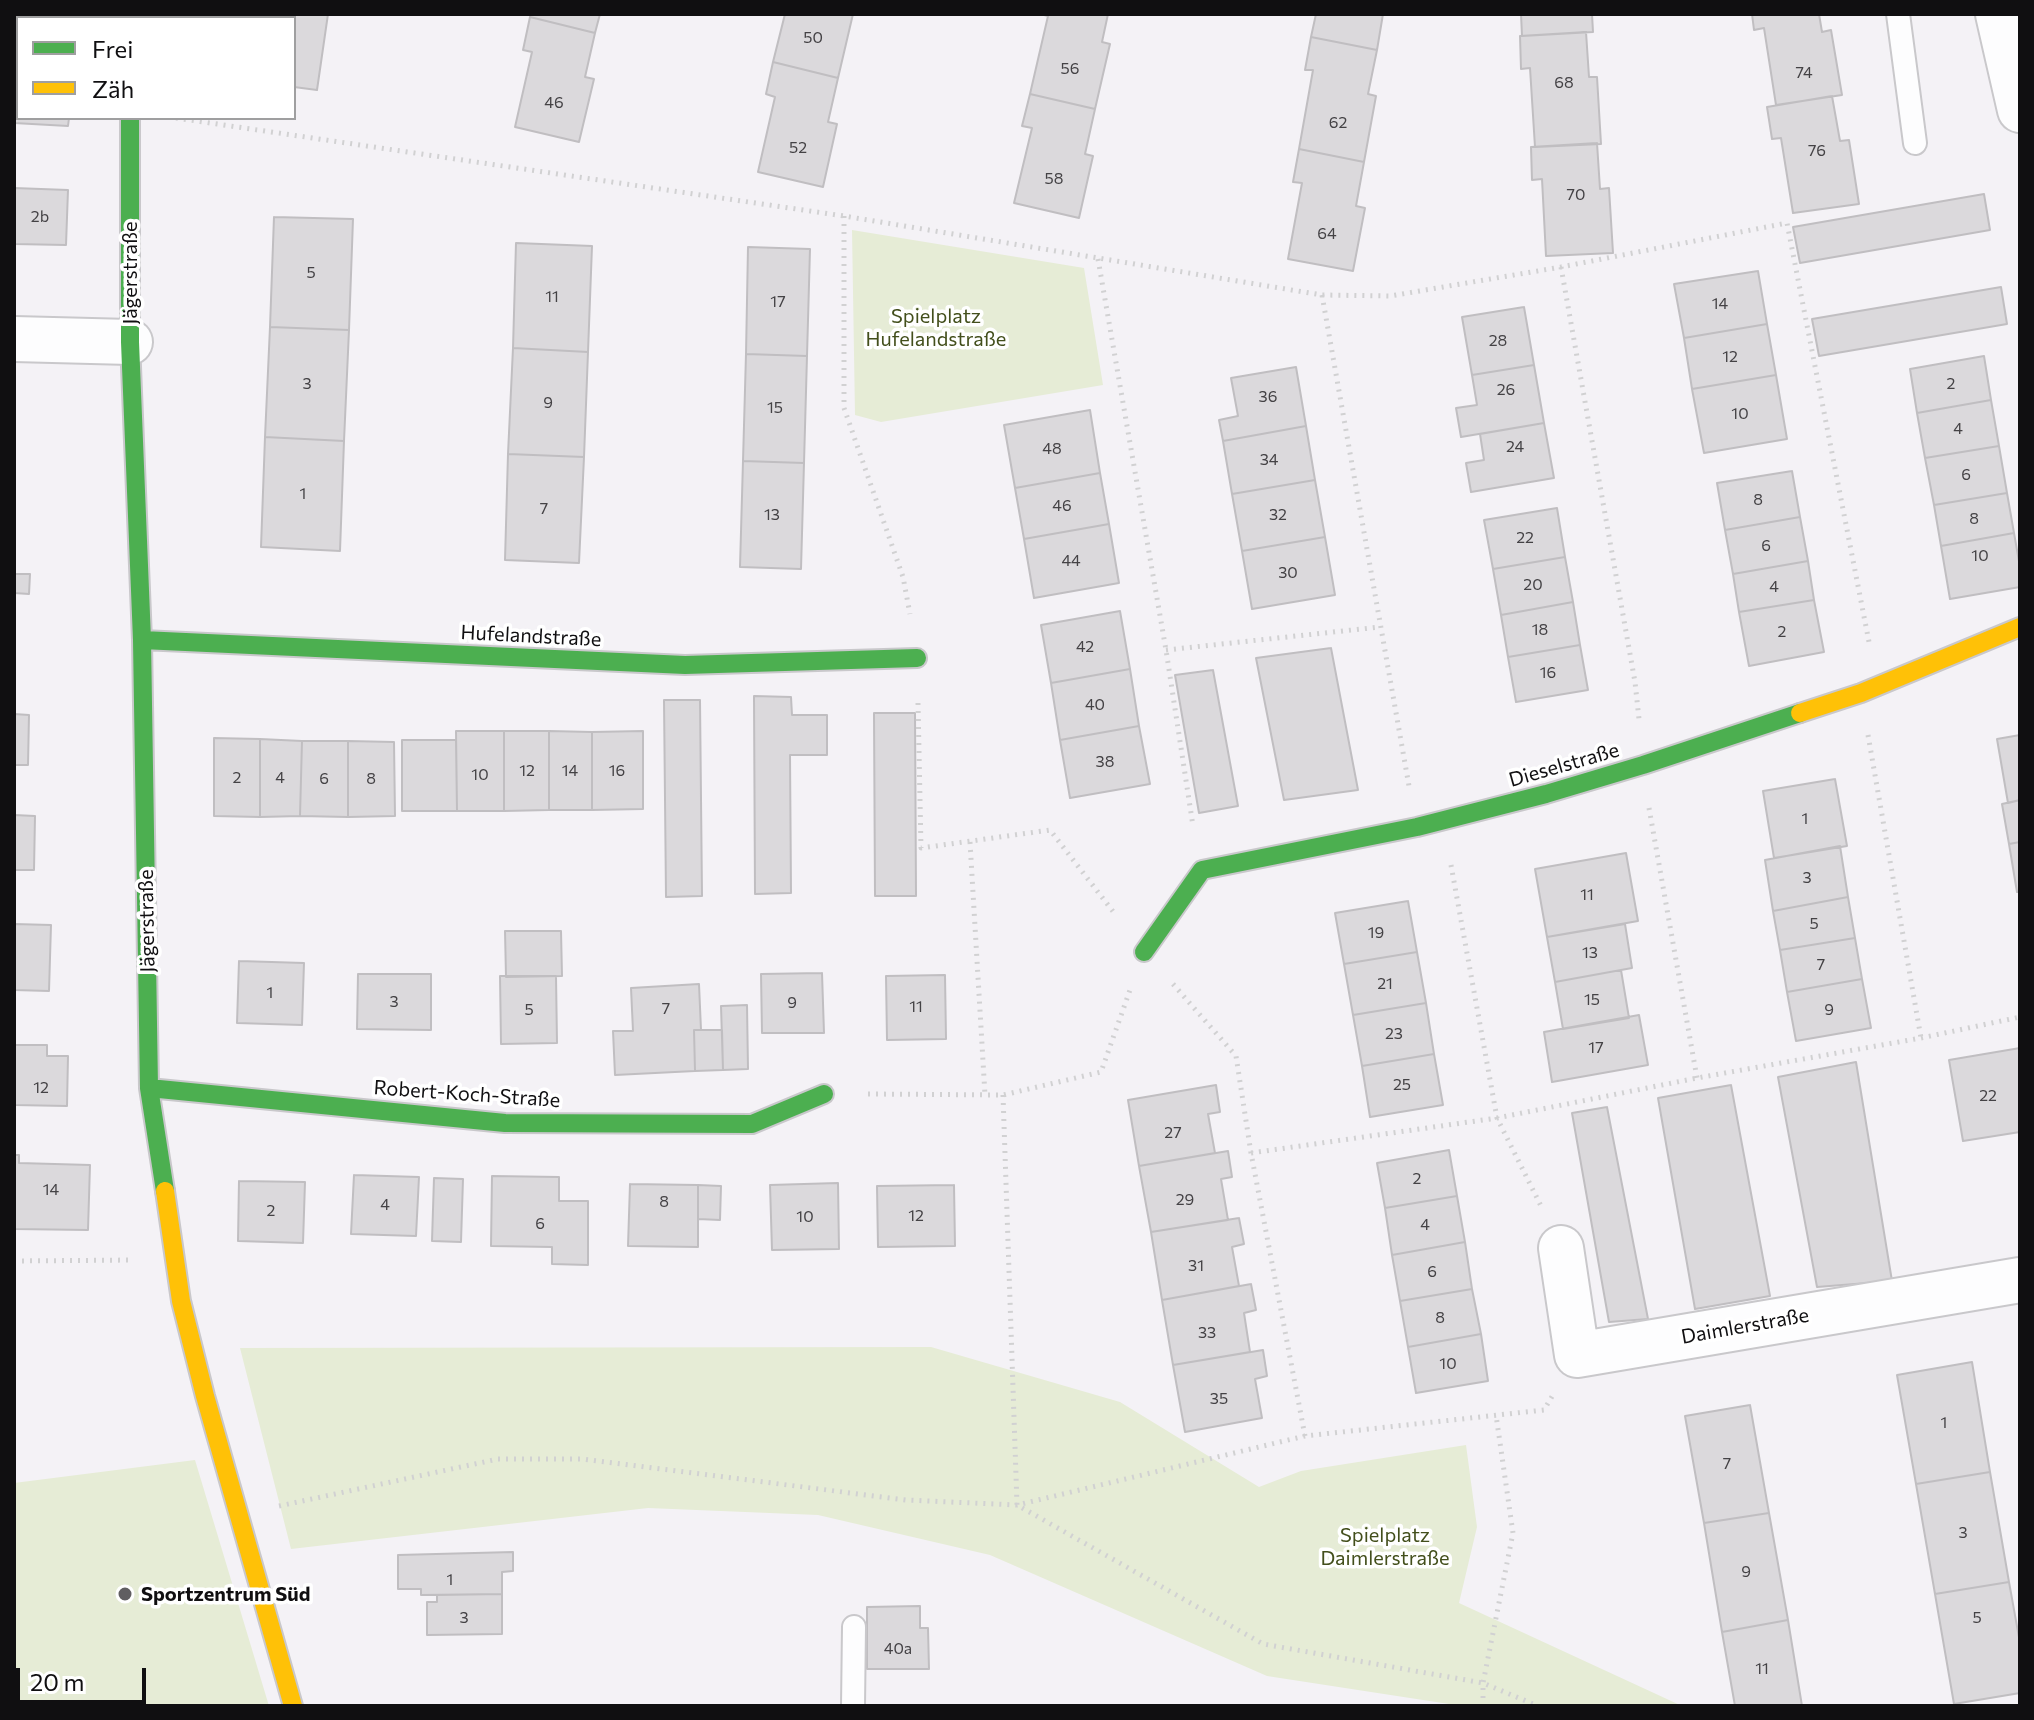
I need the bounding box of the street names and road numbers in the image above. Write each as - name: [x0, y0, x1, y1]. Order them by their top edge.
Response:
- street label: Jägerstraße: [118, 221, 142, 325]
- street label: Hufelandstraße: [460, 620, 602, 652]
- street label: Dieselstraße: [1506, 738, 1622, 792]
- street label: Jägerstraße: [134, 869, 160, 973]
- street label: Robert-Koch-Straße: [373, 1076, 561, 1112]
- street label: Daimlerstraße: [1679, 1303, 1811, 1349]

